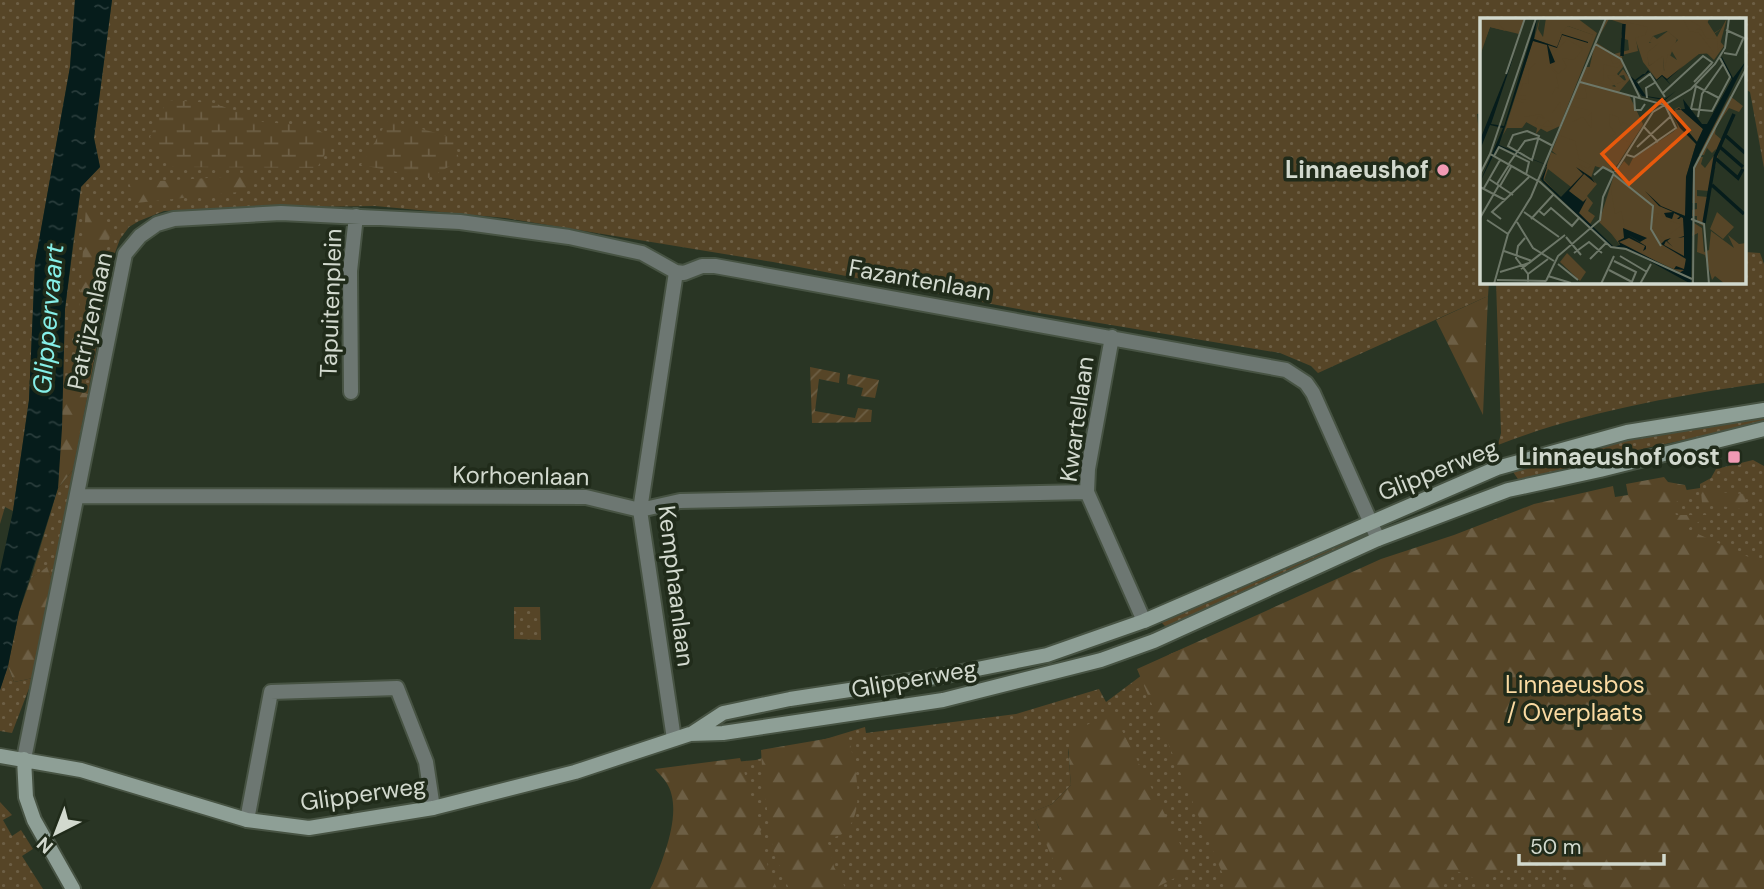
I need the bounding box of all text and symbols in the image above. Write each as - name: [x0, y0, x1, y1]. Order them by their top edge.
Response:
- inset map: [1480, 18, 1746, 284]
- place label: Linnaeushof: [1285, 154, 1429, 185]
- marker: Linnaeushof: [1435, 162, 1451, 178]
- street label: Tapuitenplein: [312, 228, 349, 378]
- water label: Glippervaart: [24, 241, 72, 396]
- street label: Patrijzenlaan: [60, 249, 119, 392]
- street label: Fazantenlaan: [846, 252, 994, 307]
- street label: Kwartellaan: [1052, 354, 1101, 484]
- street label: Glipperweg: [1373, 431, 1502, 508]
- place label: Linnaeushof oost: [1518, 441, 1720, 472]
- marker: Linnaeushof oost: [1726, 449, 1742, 465]
- street label: Korhoenlaan: [452, 459, 590, 492]
- street label: Kemphaanlaan: [651, 504, 702, 668]
- street label: Glipperweg: [849, 652, 979, 705]
- park label: Linnaeusbos / Overplaats: [1505, 669, 1645, 728]
- street label: Glipperweg: [298, 769, 428, 818]
- north arrow: [21, 798, 91, 868]
- scale bar: [1519, 822, 1664, 866]
- text: N: [31, 831, 58, 859]
- text: 50 m: [1530, 833, 1581, 861]

